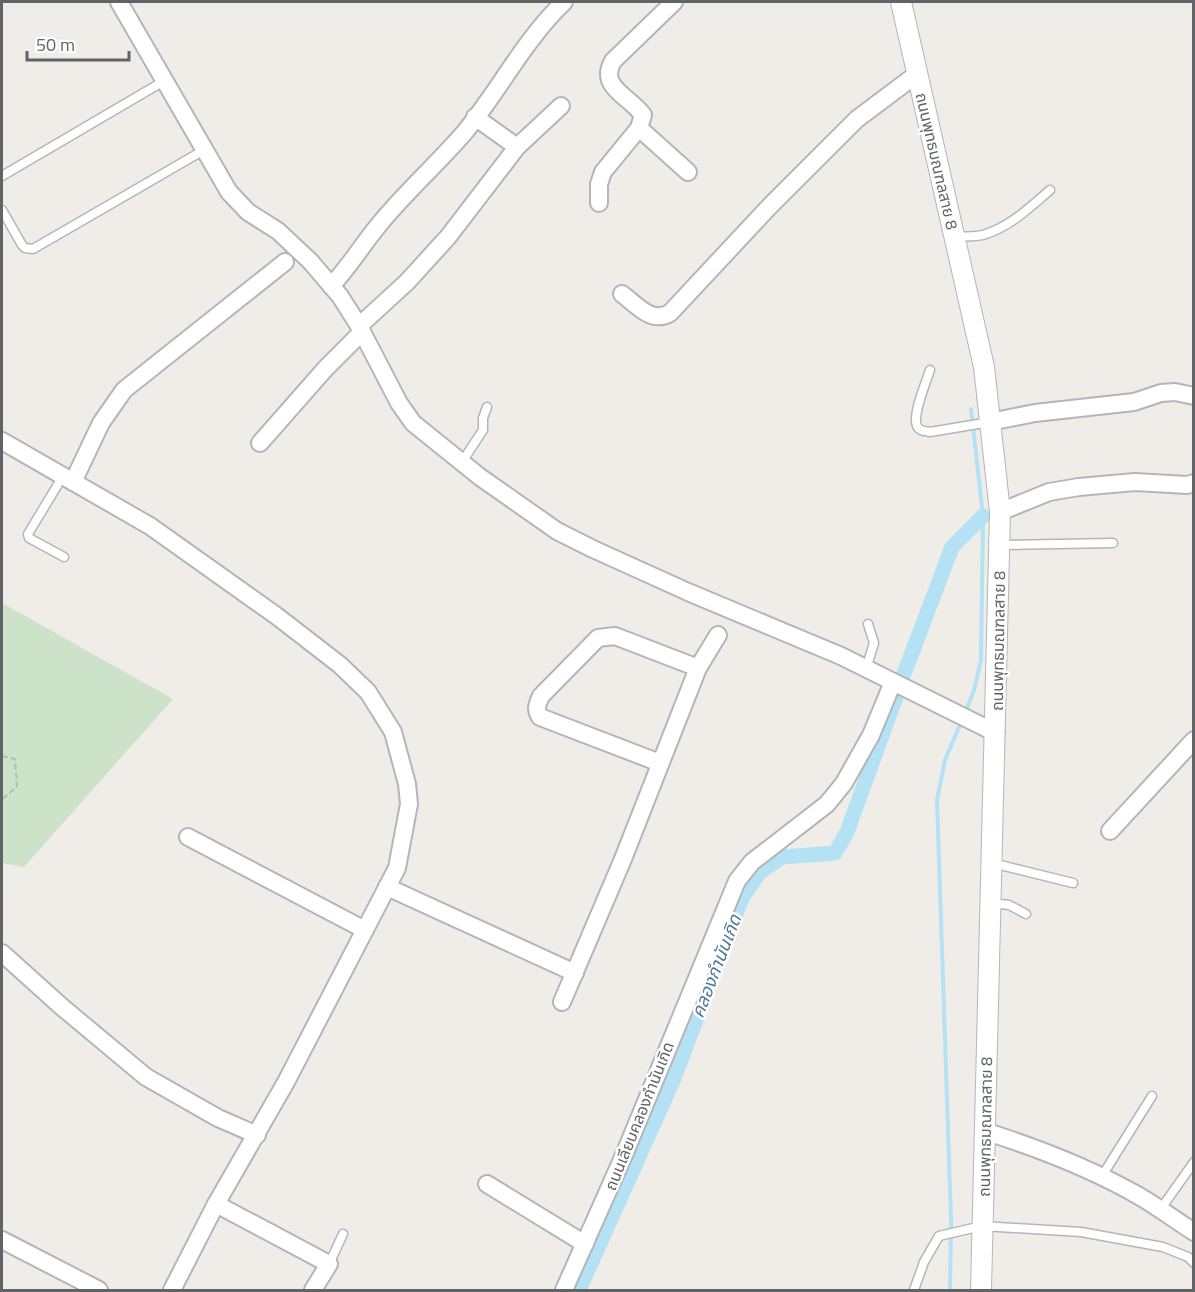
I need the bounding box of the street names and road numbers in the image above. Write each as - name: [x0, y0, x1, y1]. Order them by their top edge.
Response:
- street label: ถนนพุทธมณฑลสาย 8: [910, 90, 964, 232]
- street label: ถนนพุทธมณฑลสาย 8: [985, 571, 1011, 711]
- street label: ถนนเลียบคลองกำนันเกิด: [598, 1038, 680, 1194]
- street label: ถนนพุทธมณฑลสาย 8: [972, 1057, 998, 1197]

